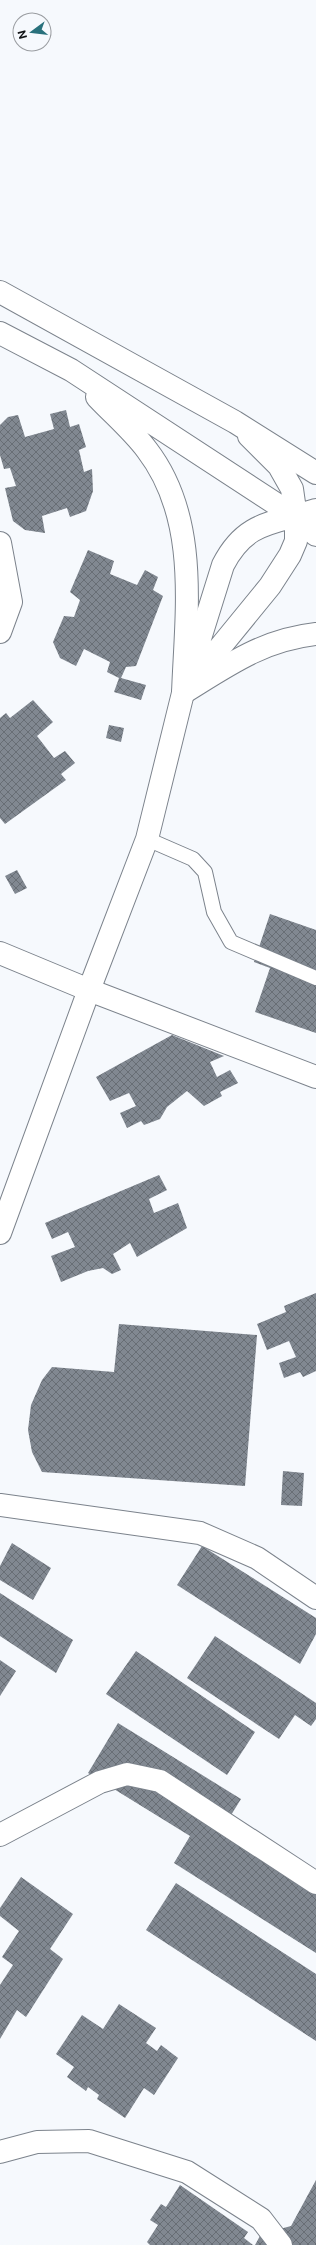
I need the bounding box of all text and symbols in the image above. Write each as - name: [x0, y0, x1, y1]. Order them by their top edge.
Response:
- north arrow: [12, 12, 52, 52]
- text: N: [15, 29, 29, 40]

